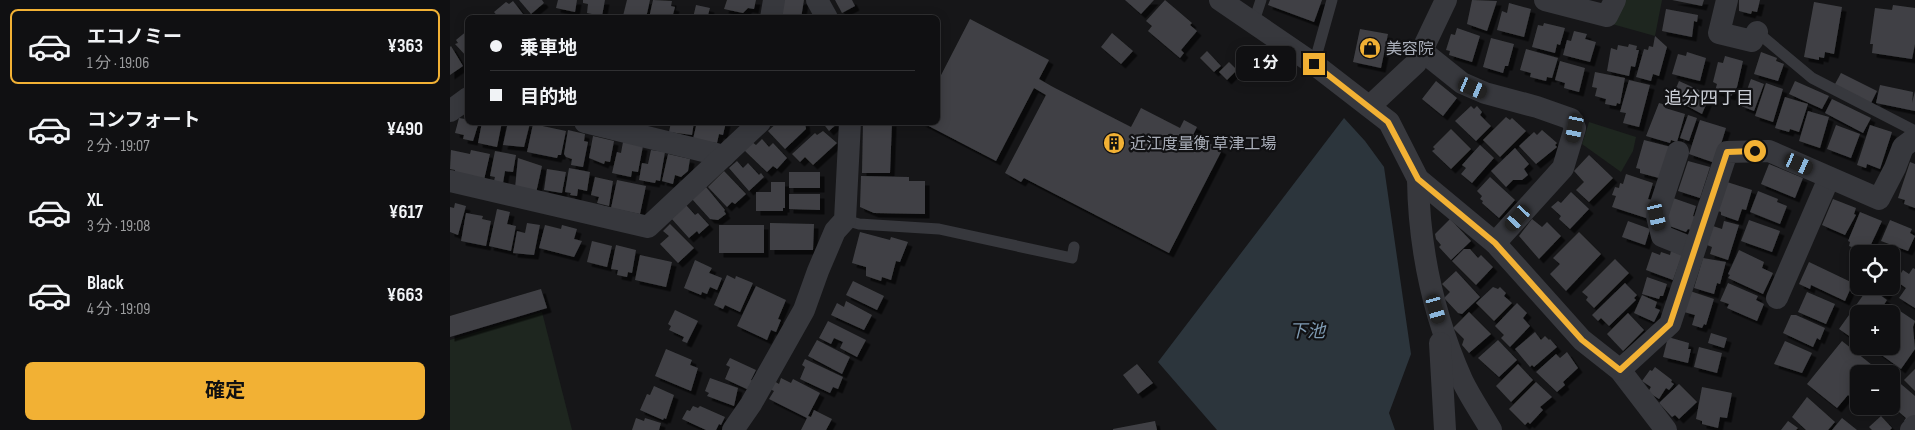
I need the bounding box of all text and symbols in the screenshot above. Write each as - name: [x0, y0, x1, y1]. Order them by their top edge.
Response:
- icon: car: [27, 24, 72, 69]
- text: エコノミー: [87, 26, 182, 49]
- text: ¥363: [387, 35, 423, 58]
- shop icon: 美容院: [1358, 36, 1382, 60]
- text: 乗車地: [520, 37, 577, 60]
- place label: 美容院: [1386, 40, 1434, 59]
- callout: 1 分: [1236, 46, 1296, 82]
- route end: [1303, 53, 1325, 75]
- text: 1 分 · 19:06: [87, 54, 149, 73]
- text: 1 分: [1254, 54, 1278, 73]
- car: [1456, 75, 1489, 101]
- text: 目的地: [520, 86, 577, 109]
- district label: 追分四丁目: [1664, 88, 1754, 109]
- icon: car: [27, 107, 72, 152]
- text: コンフォート: [87, 109, 200, 132]
- car: [1564, 112, 1585, 144]
- text: ¥490: [387, 118, 423, 141]
- building icon: 近江度量衡 草津工場: [1102, 131, 1126, 155]
- place label: 近江度量衡 草津工場: [1130, 135, 1277, 154]
- text: 2 分 · 19:07: [87, 137, 150, 156]
- route start: [1744, 140, 1766, 162]
- car: [1782, 151, 1815, 177]
- text: XL: [87, 189, 103, 212]
- icon: car: [27, 190, 72, 235]
- car: [1646, 200, 1667, 232]
- text: ¥617: [389, 201, 423, 224]
- car: [1502, 202, 1533, 234]
- text: 3 分 · 19:08: [87, 217, 150, 236]
- map controls: [1850, 245, 1900, 415]
- button: locate: [1850, 245, 1900, 295]
- text: Black: [87, 272, 124, 295]
- icon: car: [27, 273, 72, 318]
- text: ¥663: [387, 284, 423, 307]
- car: [1424, 293, 1447, 325]
- text: 4 分 · 19:09: [87, 300, 150, 319]
- button: +: [1850, 305, 1900, 355]
- water label: 下池: [1289, 321, 1327, 342]
- button: 確定: [25, 362, 425, 420]
- button: −: [1850, 365, 1900, 415]

